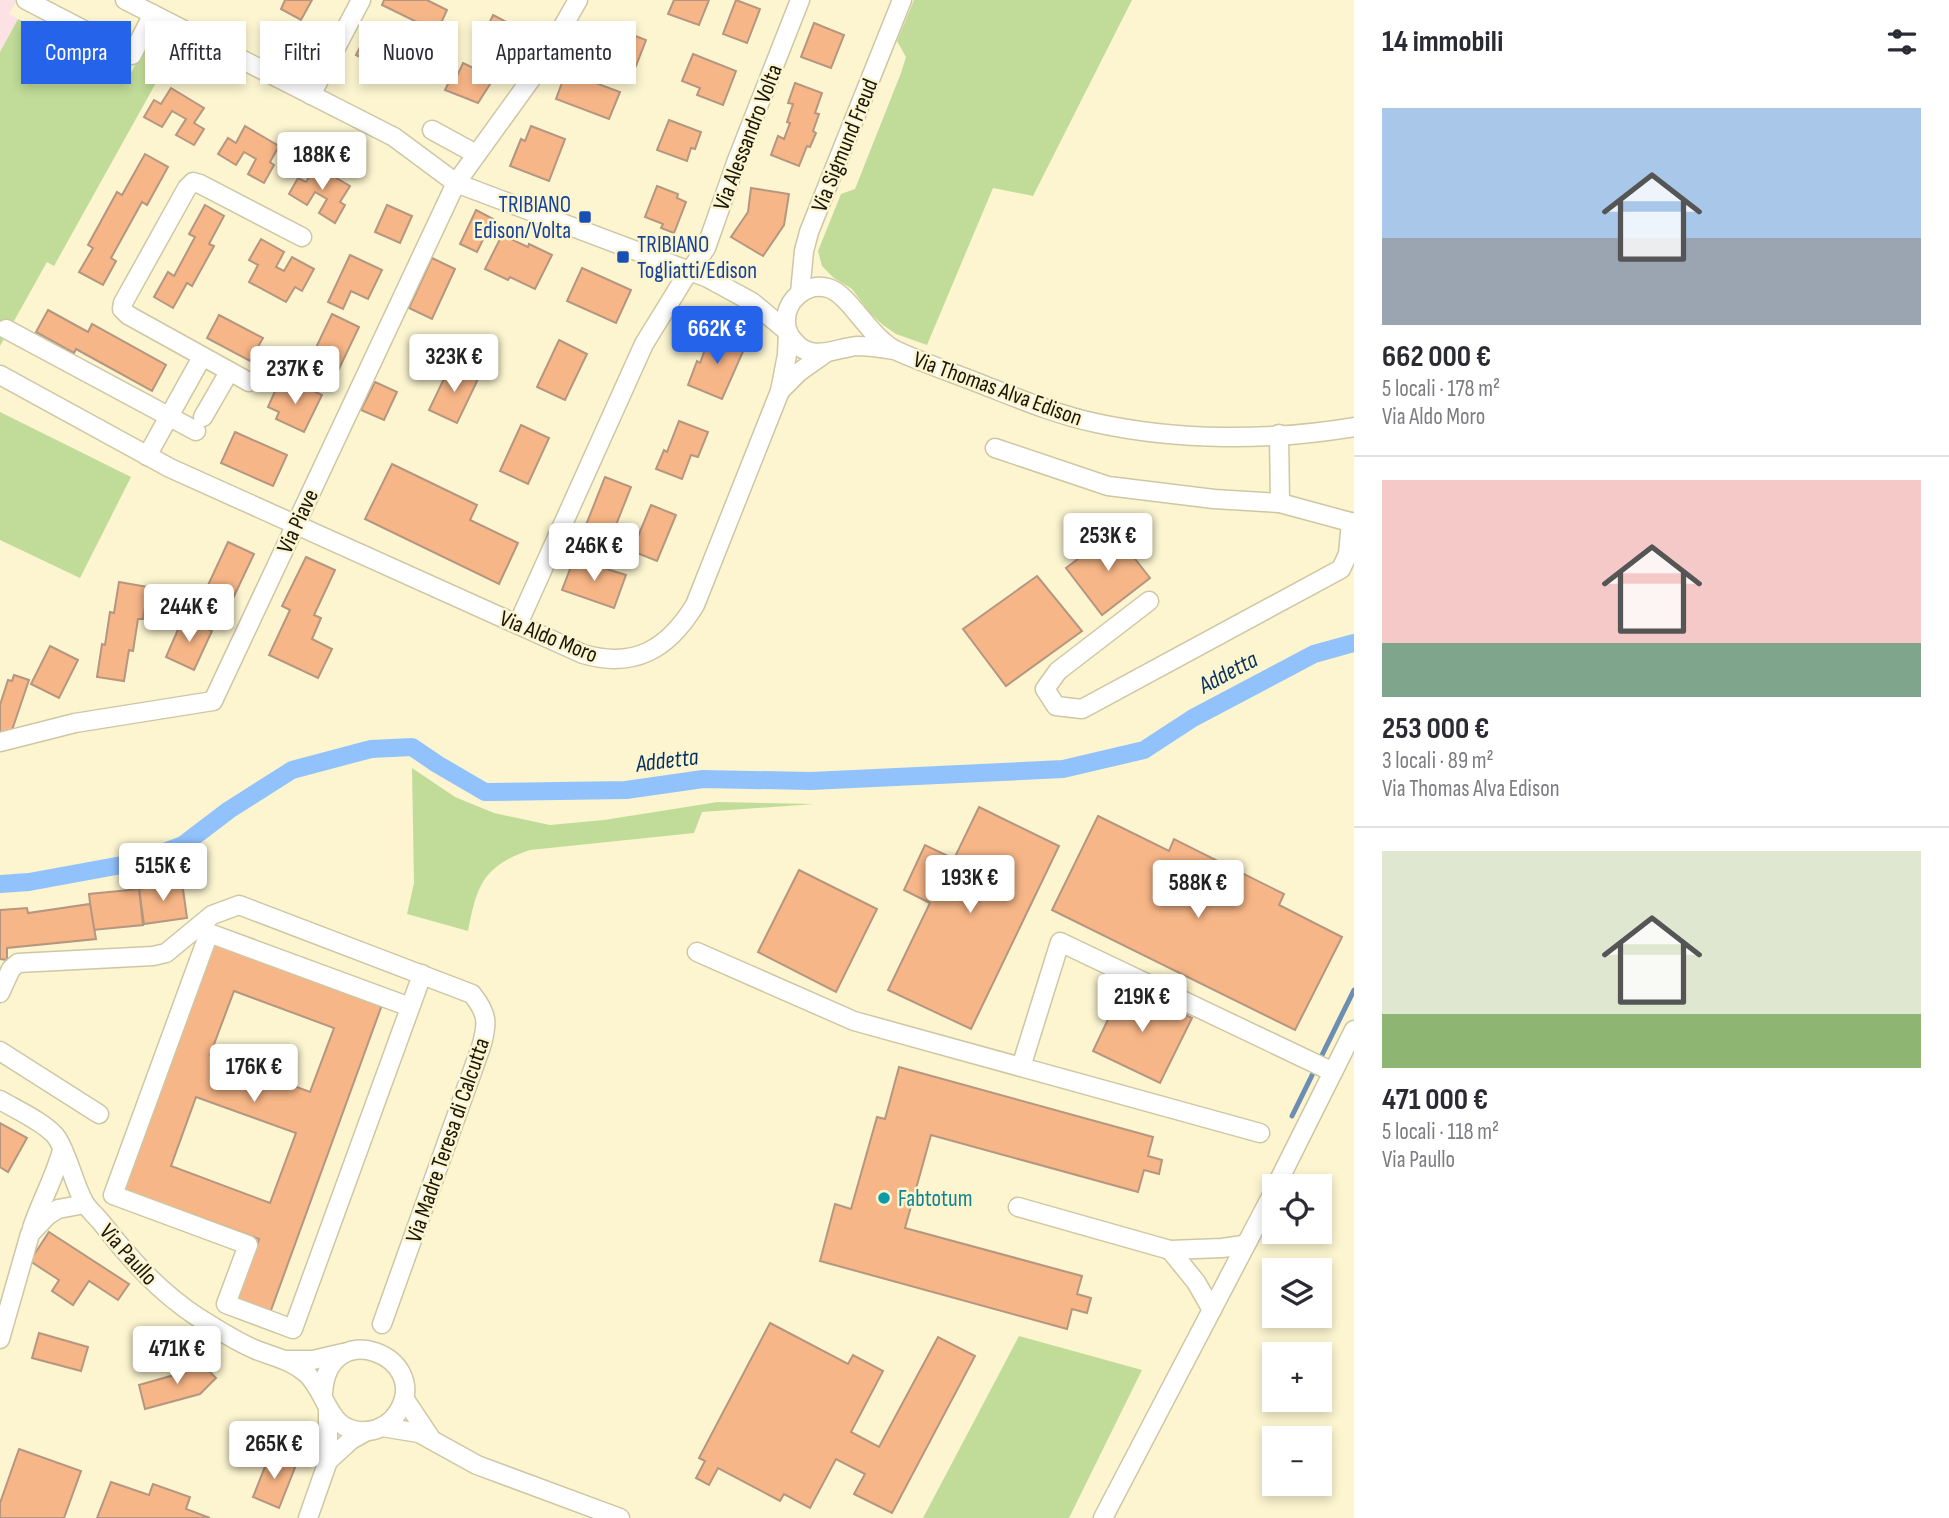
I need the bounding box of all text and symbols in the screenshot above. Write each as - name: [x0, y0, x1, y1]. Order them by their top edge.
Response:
- chip: Compra: [21, 21, 131, 84]
- chip: Affitta: [145, 21, 246, 84]
- chip: Filtri: [260, 21, 345, 84]
- chip: Nuovo: [359, 21, 458, 84]
- chip: Appartamento: [472, 21, 636, 84]
- icon: filters: [1883, 23, 1921, 61]
- text: 14 immobili: [1382, 24, 1503, 60]
- street label: Via Alessandro Volta: [707, 60, 789, 214]
- street label: Via Sigmund Freud: [805, 75, 884, 216]
- pin: 188K €: [265, 132, 379, 192]
- text: 188K €: [293, 141, 351, 169]
- icon: home: [1589, 154, 1715, 280]
- place label: TRIBIANO Edison/Volta: [474, 191, 571, 245]
- marker: TRIBIANO Edison/Volta: [577, 209, 593, 225]
- place label: TRIBIANO Togliatti/Edison: [637, 231, 757, 285]
- marker: TRIBIANO Togliatti/Edison: [615, 249, 631, 265]
- pin: 662K €: [660, 306, 774, 366]
- text: 662K €: [688, 315, 746, 343]
- pin: 323K €: [397, 334, 511, 394]
- text: 662 000 €: [1382, 339, 1491, 375]
- text: 323K €: [425, 343, 483, 371]
- street label: Via Thomas Alva Edison: [909, 345, 1086, 432]
- pin: 237K €: [238, 346, 352, 406]
- text: 237K €: [266, 355, 324, 383]
- text: 5 locali · 178 m²: [1382, 375, 1500, 403]
- text: Via Aldo Moro: [1382, 403, 1485, 431]
- street label: Via Piave: [271, 485, 325, 558]
- pin: 253K €: [1051, 514, 1165, 573]
- text: 253K €: [1079, 522, 1137, 550]
- pin: 246K €: [537, 524, 651, 583]
- icon: home: [1589, 526, 1715, 652]
- text: 246K €: [565, 532, 623, 560]
- pin: 244K €: [132, 584, 246, 644]
- text: 244K €: [160, 593, 218, 621]
- street label: Via Aldo Moro: [495, 605, 602, 669]
- water label: Addetta: [1193, 645, 1263, 700]
- text: 253 000 €: [1382, 711, 1489, 747]
- water label: Addetta: [633, 742, 700, 779]
- text: 3 locali · 89 m²: [1382, 747, 1494, 775]
- text: Via Thomas Alva Edison: [1382, 775, 1560, 803]
- pin: 515K €: [106, 844, 220, 903]
- text: 515K €: [135, 852, 191, 880]
- pin: 193K €: [913, 856, 1027, 915]
- pin: 588K €: [1141, 860, 1255, 920]
- text: 193K €: [942, 864, 998, 892]
- text: 588K €: [1169, 869, 1227, 897]
- icon: home: [1589, 897, 1715, 1023]
- pin: 219K €: [1085, 974, 1199, 1034]
- text: 219K €: [1114, 983, 1170, 1011]
- street label: Via Madre Teresa di Calcutta: [400, 1034, 496, 1246]
- pin: 176K €: [197, 1044, 311, 1104]
- text: 176K €: [226, 1053, 282, 1081]
- text: 471 000 €: [1382, 1082, 1488, 1118]
- text: 5 locali · 118 m²: [1382, 1118, 1499, 1146]
- text: Via Paullo: [1382, 1146, 1455, 1174]
- map controls: [1262, 1174, 1332, 1496]
- button: locate: [1262, 1174, 1332, 1244]
- place label: Fabtotum: [898, 1185, 972, 1213]
- marker: Fabtotum: [876, 1190, 892, 1206]
- street label: Via Paullo: [93, 1218, 163, 1291]
- button: layers: [1262, 1258, 1332, 1328]
- pin: 471K €: [120, 1326, 234, 1386]
- text: 471K €: [149, 1335, 205, 1363]
- button: +: [1262, 1342, 1332, 1412]
- pin: 265K €: [217, 1422, 331, 1481]
- button: −: [1262, 1426, 1332, 1496]
- text: 265K €: [245, 1430, 303, 1458]

